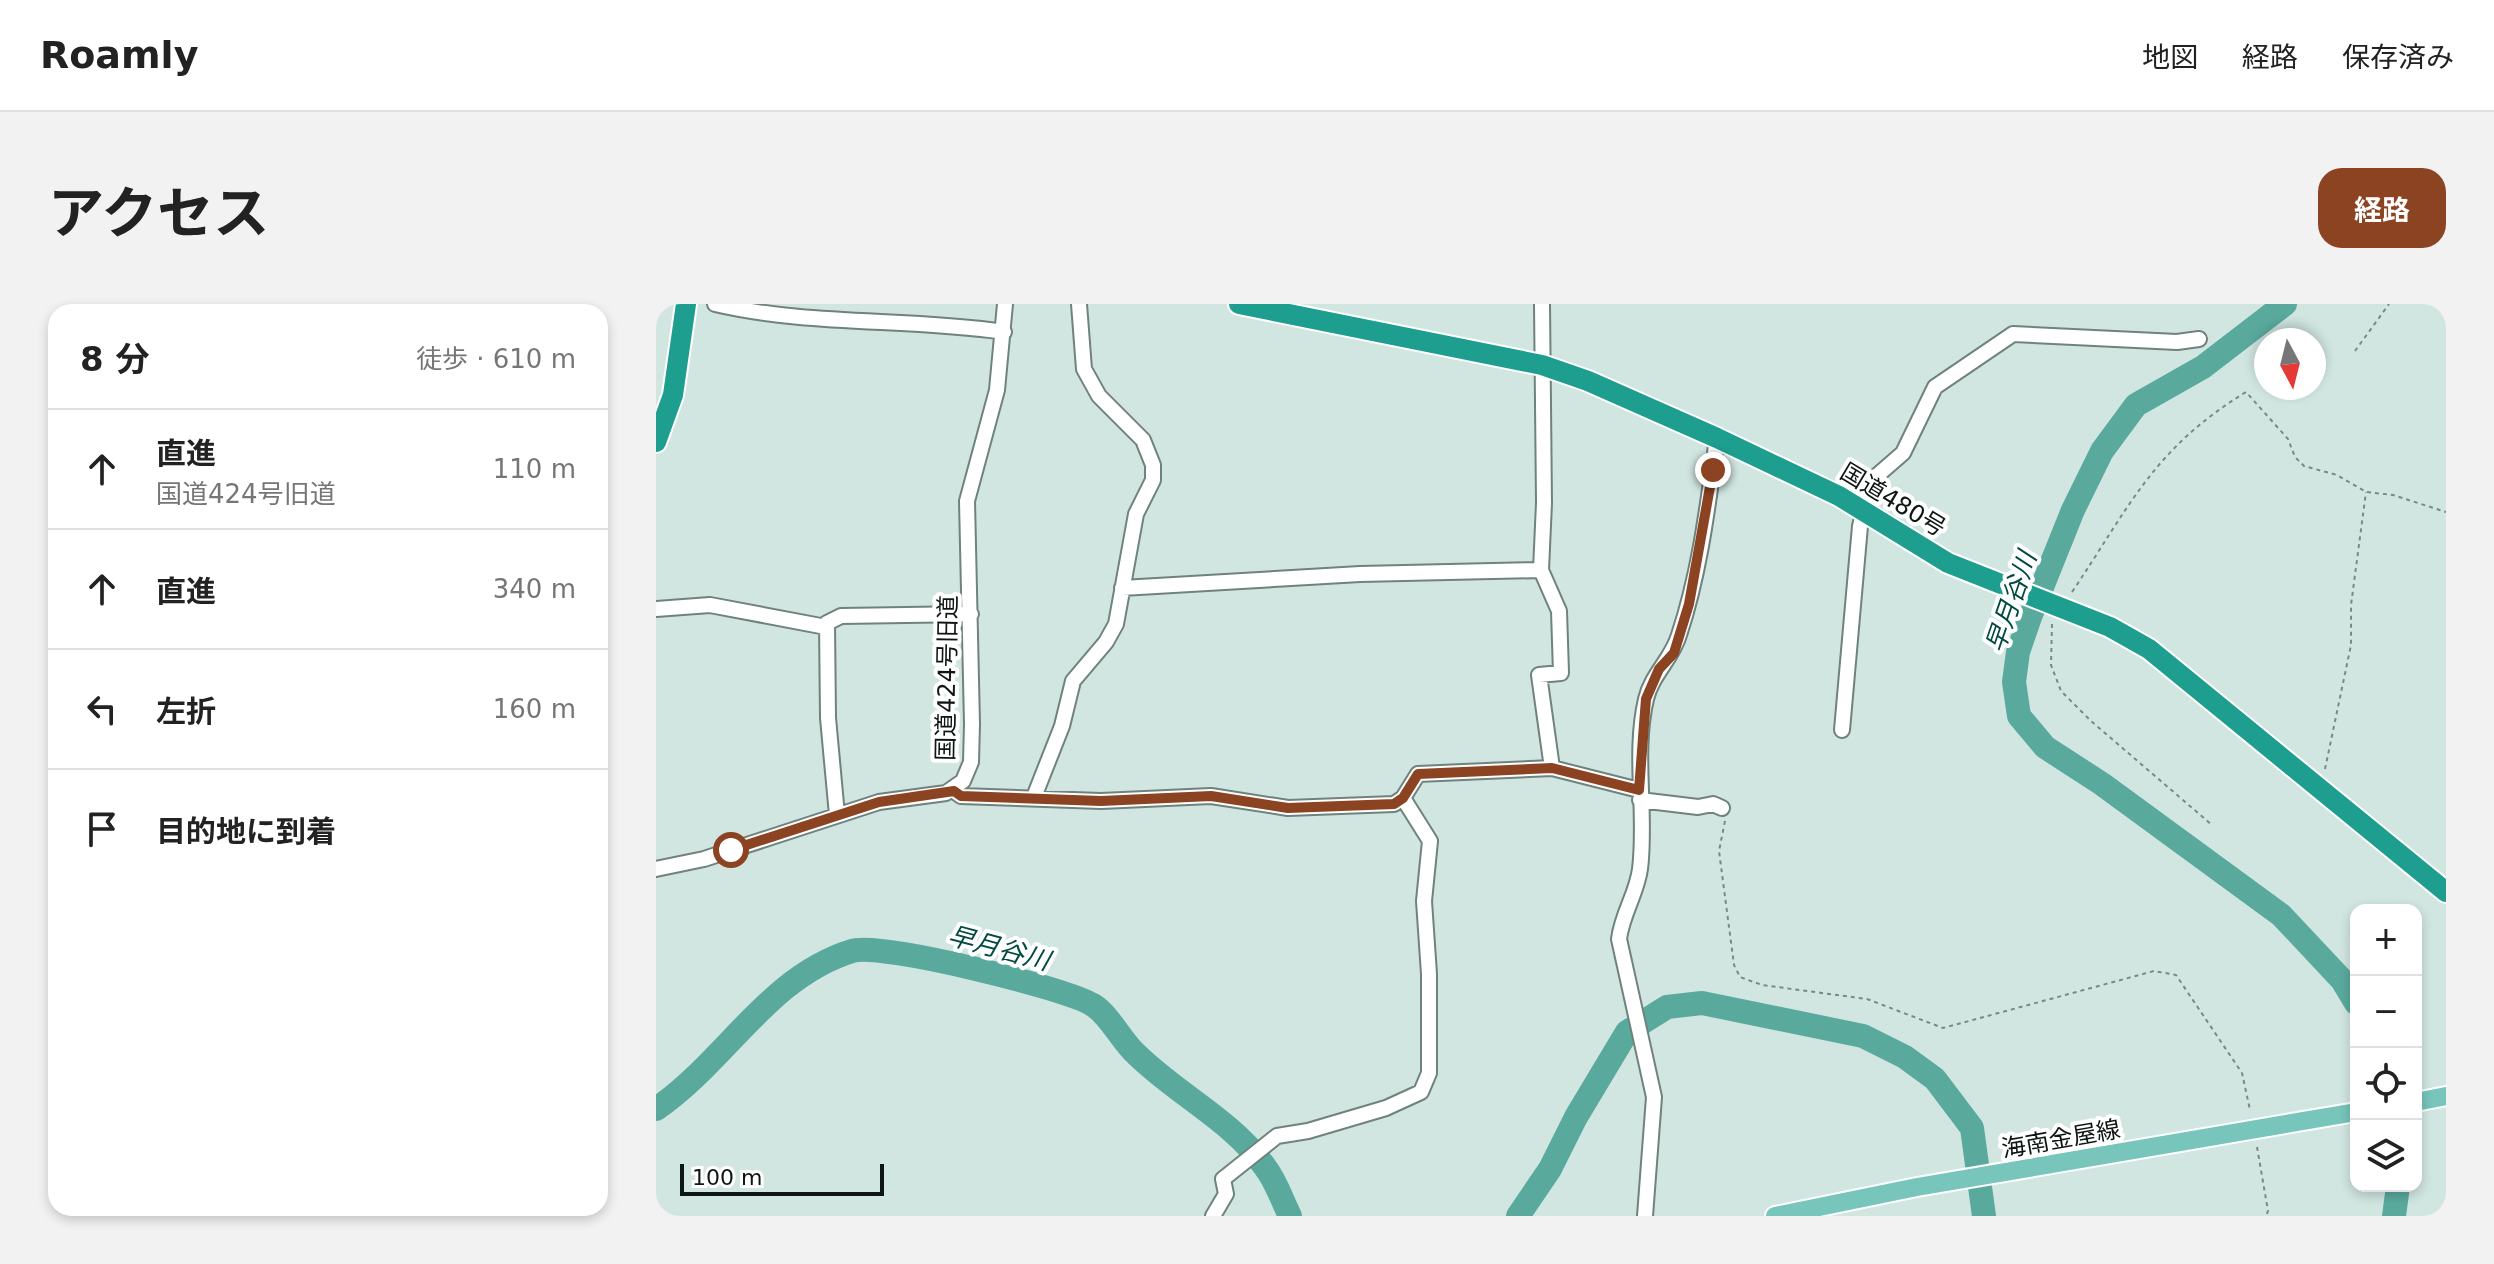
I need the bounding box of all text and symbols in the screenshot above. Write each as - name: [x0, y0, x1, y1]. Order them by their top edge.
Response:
- text: Roamly: [40, 33, 198, 77]
- text: 地図: [2142, 41, 2198, 74]
- text: 経路: [2242, 41, 2298, 74]
- text: 保存済み: [2342, 41, 2454, 74]
- button: 経路: [2318, 168, 2446, 248]
- text: アクセス: [48, 181, 269, 246]
- north arrow: [2254, 328, 2326, 400]
- text: 8 分: [80, 339, 150, 379]
- text: 徒歩 · 610 m: [416, 344, 576, 374]
- text: 直進: [156, 436, 216, 471]
- icon: ahead: [80, 447, 124, 491]
- route end: [1695, 452, 1731, 488]
- text: 110 m: [493, 454, 576, 484]
- street label: 国道480号: [1835, 458, 1951, 542]
- text: 国道424号旧道: [156, 479, 336, 509]
- water label: 早月谷川: [1980, 545, 2043, 656]
- icon: ahead: [80, 567, 124, 611]
- text: 直進: [156, 574, 216, 609]
- text: 340 m: [493, 574, 576, 604]
- street label: 国道424号旧道: [932, 595, 962, 761]
- icon: left: [80, 687, 124, 731]
- text: 左折: [156, 694, 216, 729]
- text: 160 m: [493, 694, 576, 724]
- icon: arrive: [80, 807, 124, 851]
- text: 目的地に到着: [156, 814, 336, 849]
- route start: [713, 832, 749, 868]
- map controls: [2350, 904, 2422, 1192]
- button: +: [2350, 904, 2422, 976]
- water label: 早月谷川: [945, 920, 1056, 977]
- button: −: [2350, 976, 2422, 1048]
- button: locate: [2350, 1048, 2422, 1120]
- street label: 海南金屋線: [1999, 1115, 2123, 1163]
- button: layers: [2350, 1120, 2422, 1192]
- scale bar: [680, 1160, 884, 1196]
- text: 100 m: [692, 1165, 762, 1190]

